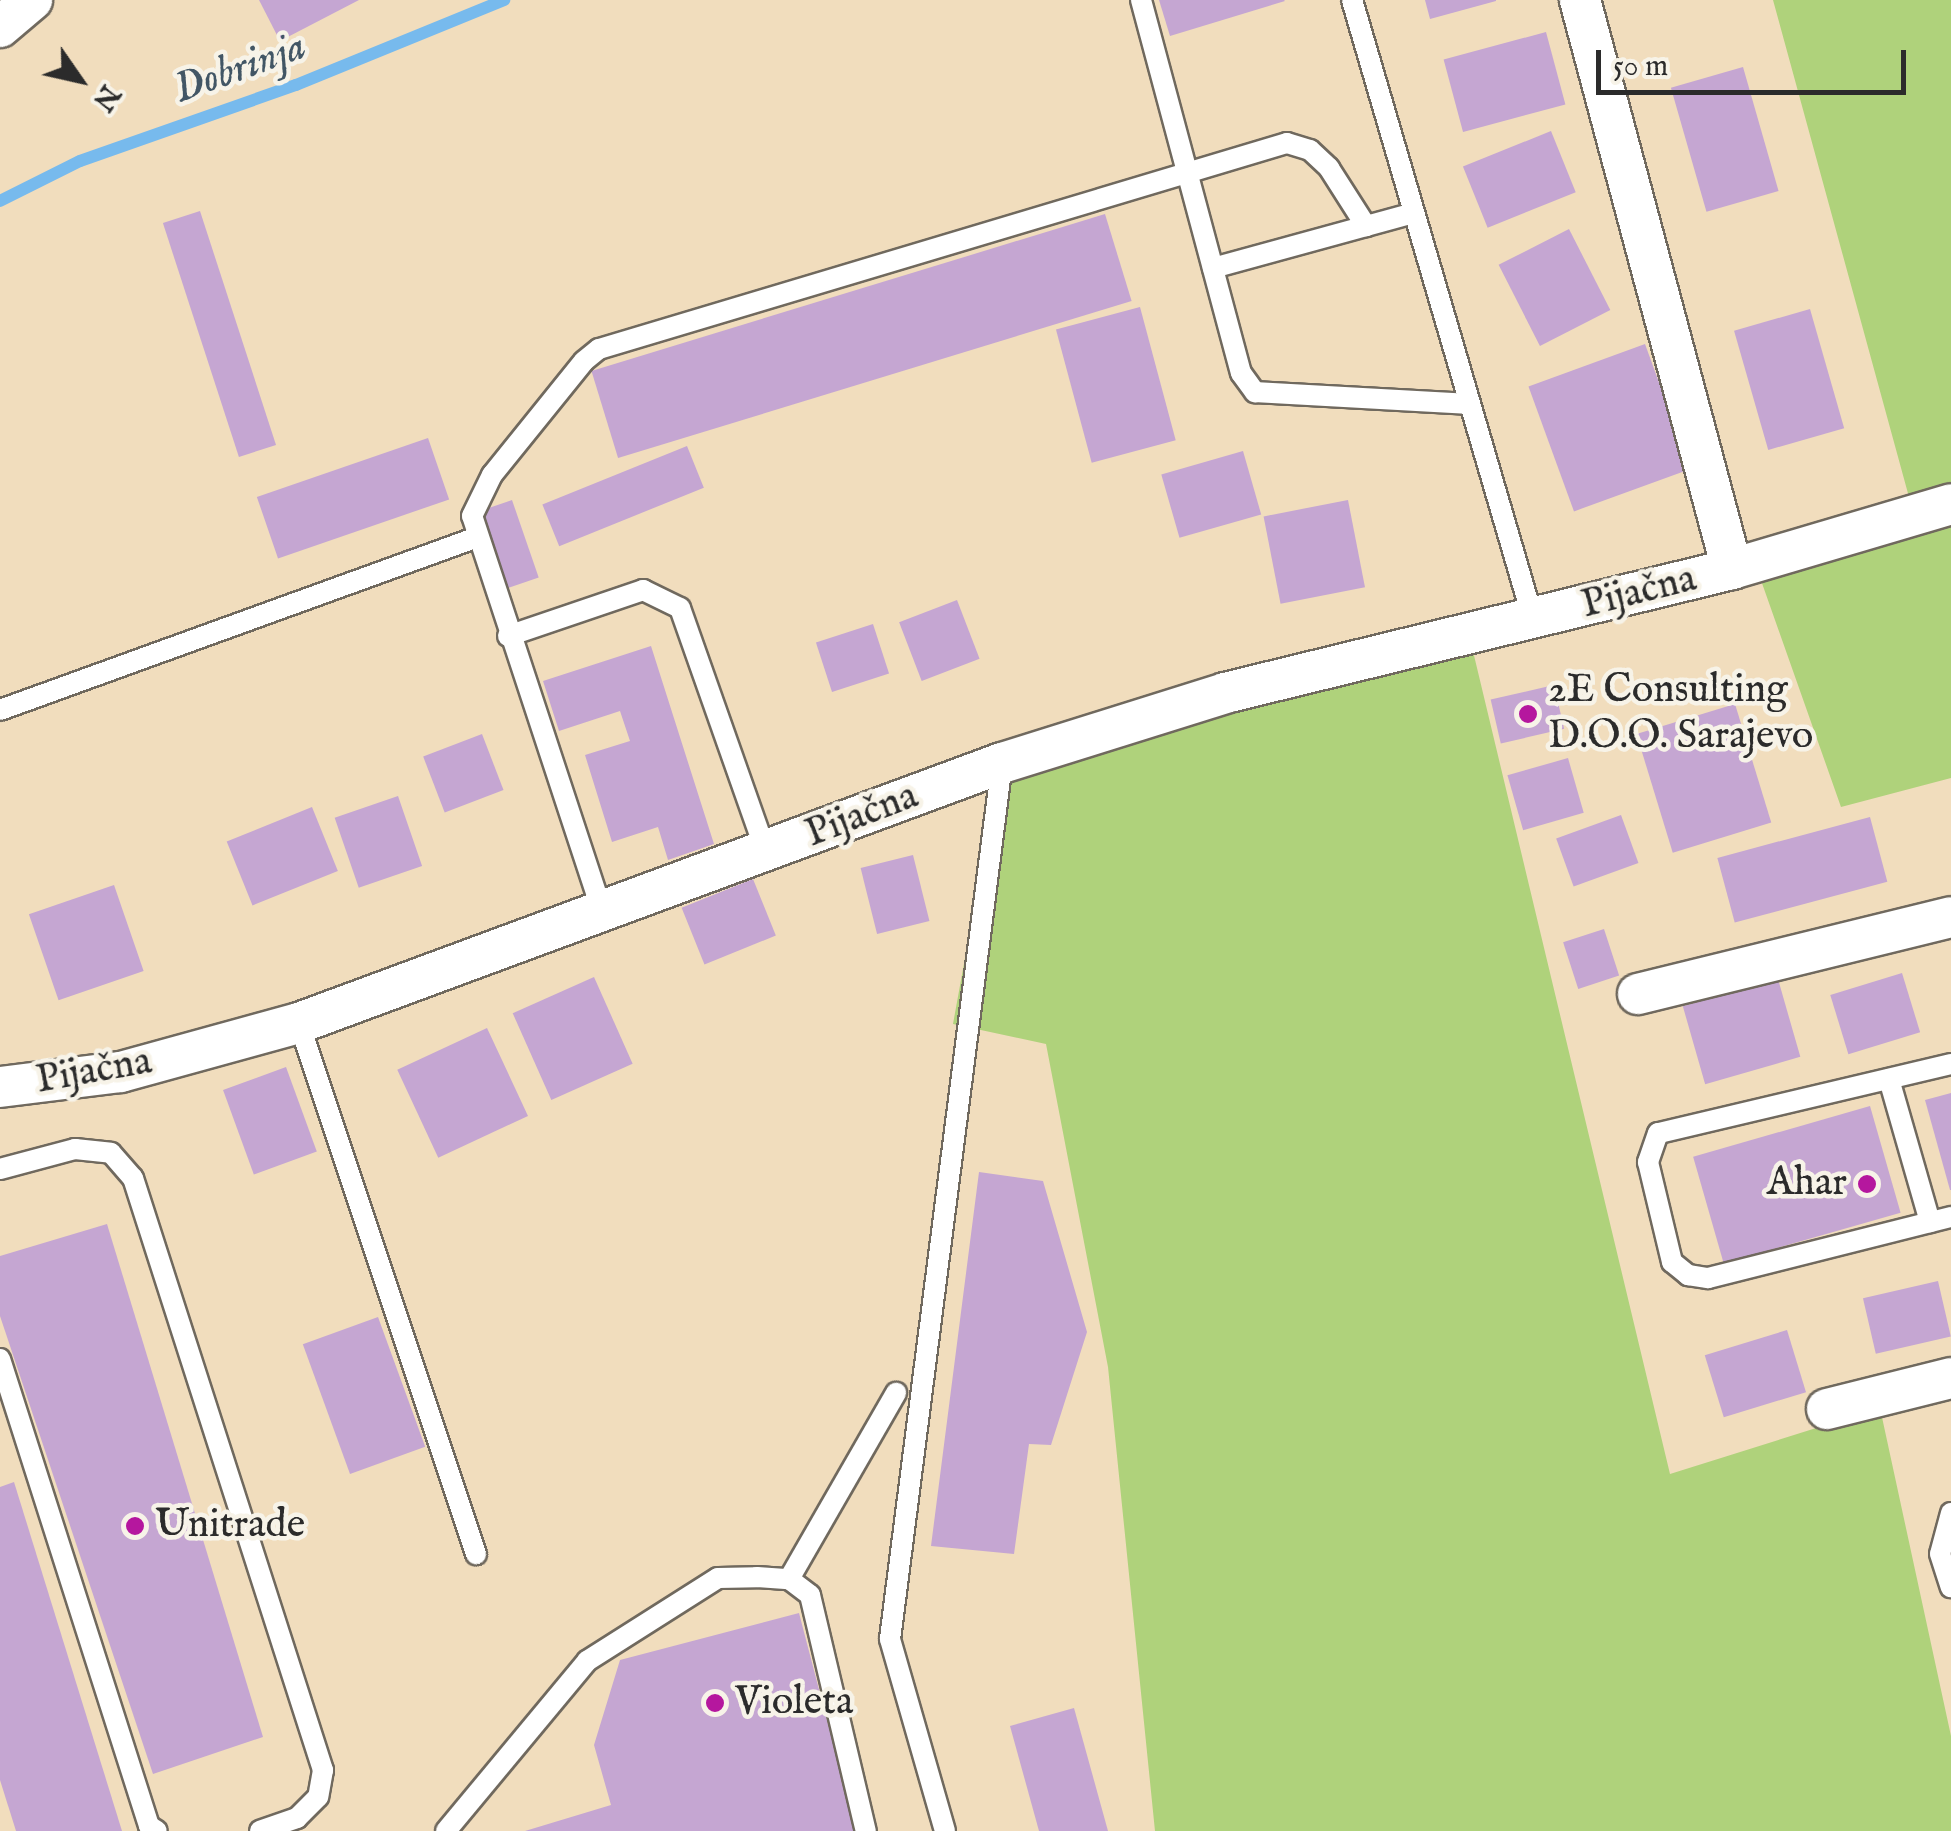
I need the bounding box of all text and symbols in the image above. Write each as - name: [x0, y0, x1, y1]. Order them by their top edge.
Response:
- water label: Dobrinja: [167, 22, 313, 116]
- north arrow: [30, 30, 130, 130]
- scale bar: [1601, 30, 1911, 92]
- text: 50 m: [1613, 48, 1668, 86]
- text: N: [84, 77, 127, 117]
- street label: Pijačna: [1577, 556, 1701, 630]
- place label: 2E Consulting D.O.O. Sarajevo: [1548, 667, 1813, 761]
- marker: 2E Consulting D.O.O. Sarajevo: [1517, 703, 1539, 725]
- street label: Pijačna: [799, 773, 925, 859]
- street label: Pijačna: [33, 1038, 155, 1106]
- place label: Ahar: [1767, 1160, 1847, 1208]
- marker: Ahar: [1856, 1173, 1878, 1195]
- place label: Unitrade: [155, 1502, 305, 1550]
- marker: Unitrade: [124, 1515, 146, 1537]
- place label: Violeta: [735, 1679, 853, 1727]
- marker: Violeta: [704, 1692, 726, 1714]

